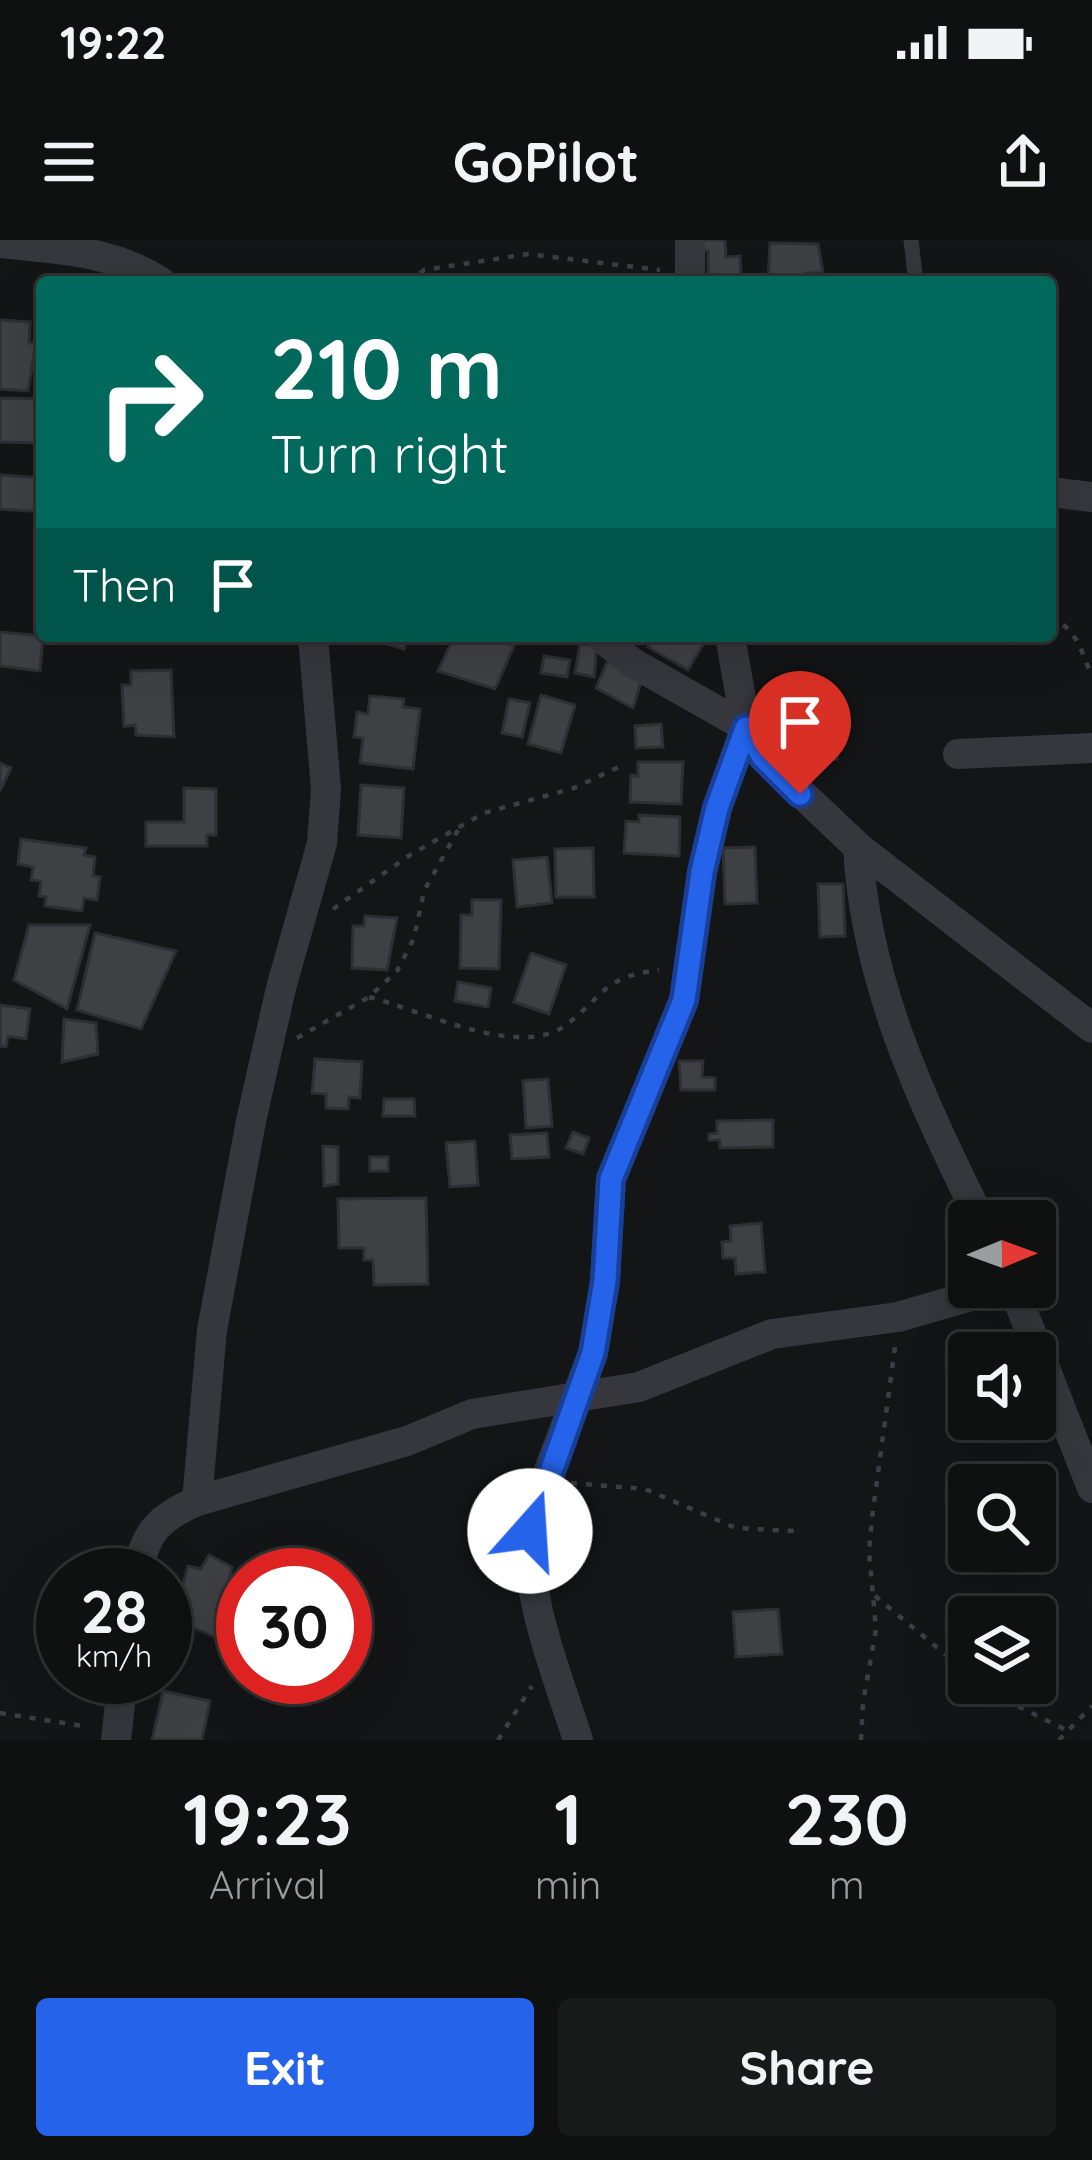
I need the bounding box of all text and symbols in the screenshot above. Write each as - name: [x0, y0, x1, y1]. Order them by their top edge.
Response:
- text: 19:22: [60, 14, 167, 70]
- text: GoPilot: [453, 128, 639, 196]
- icon: menu: [36, 129, 102, 195]
- icon: share: [990, 129, 1056, 195]
- text: 210 m: [270, 315, 503, 420]
- icon: right: [72, 324, 228, 480]
- text: Turn right: [270, 419, 509, 487]
- icon: arrive: [200, 552, 266, 618]
- text: Then: [72, 557, 176, 613]
- pin: [749, 671, 851, 794]
- icon: arrive: [767, 689, 833, 755]
- north arrow: [948, 1200, 1056, 1308]
- map controls: [948, 1200, 1056, 1704]
- button: sound: [948, 1332, 1056, 1440]
- button: search: [948, 1464, 1056, 1572]
- position arrow: [467, 1468, 593, 1594]
- speed limit sign: 30: [216, 1548, 372, 1704]
- text: 28: [80, 1573, 148, 1648]
- button: layers: [948, 1596, 1056, 1704]
- text: km/h: [76, 1637, 152, 1675]
- text: 19:23: [183, 1773, 352, 1863]
- text: 1: [554, 1773, 582, 1863]
- text: 230: [785, 1773, 909, 1863]
- text: Arrival: [209, 1860, 326, 1909]
- text: min: [535, 1860, 601, 1909]
- text: m: [829, 1860, 864, 1909]
- button: Exit: [36, 1998, 534, 2136]
- button: Share: [558, 1998, 1056, 2136]

